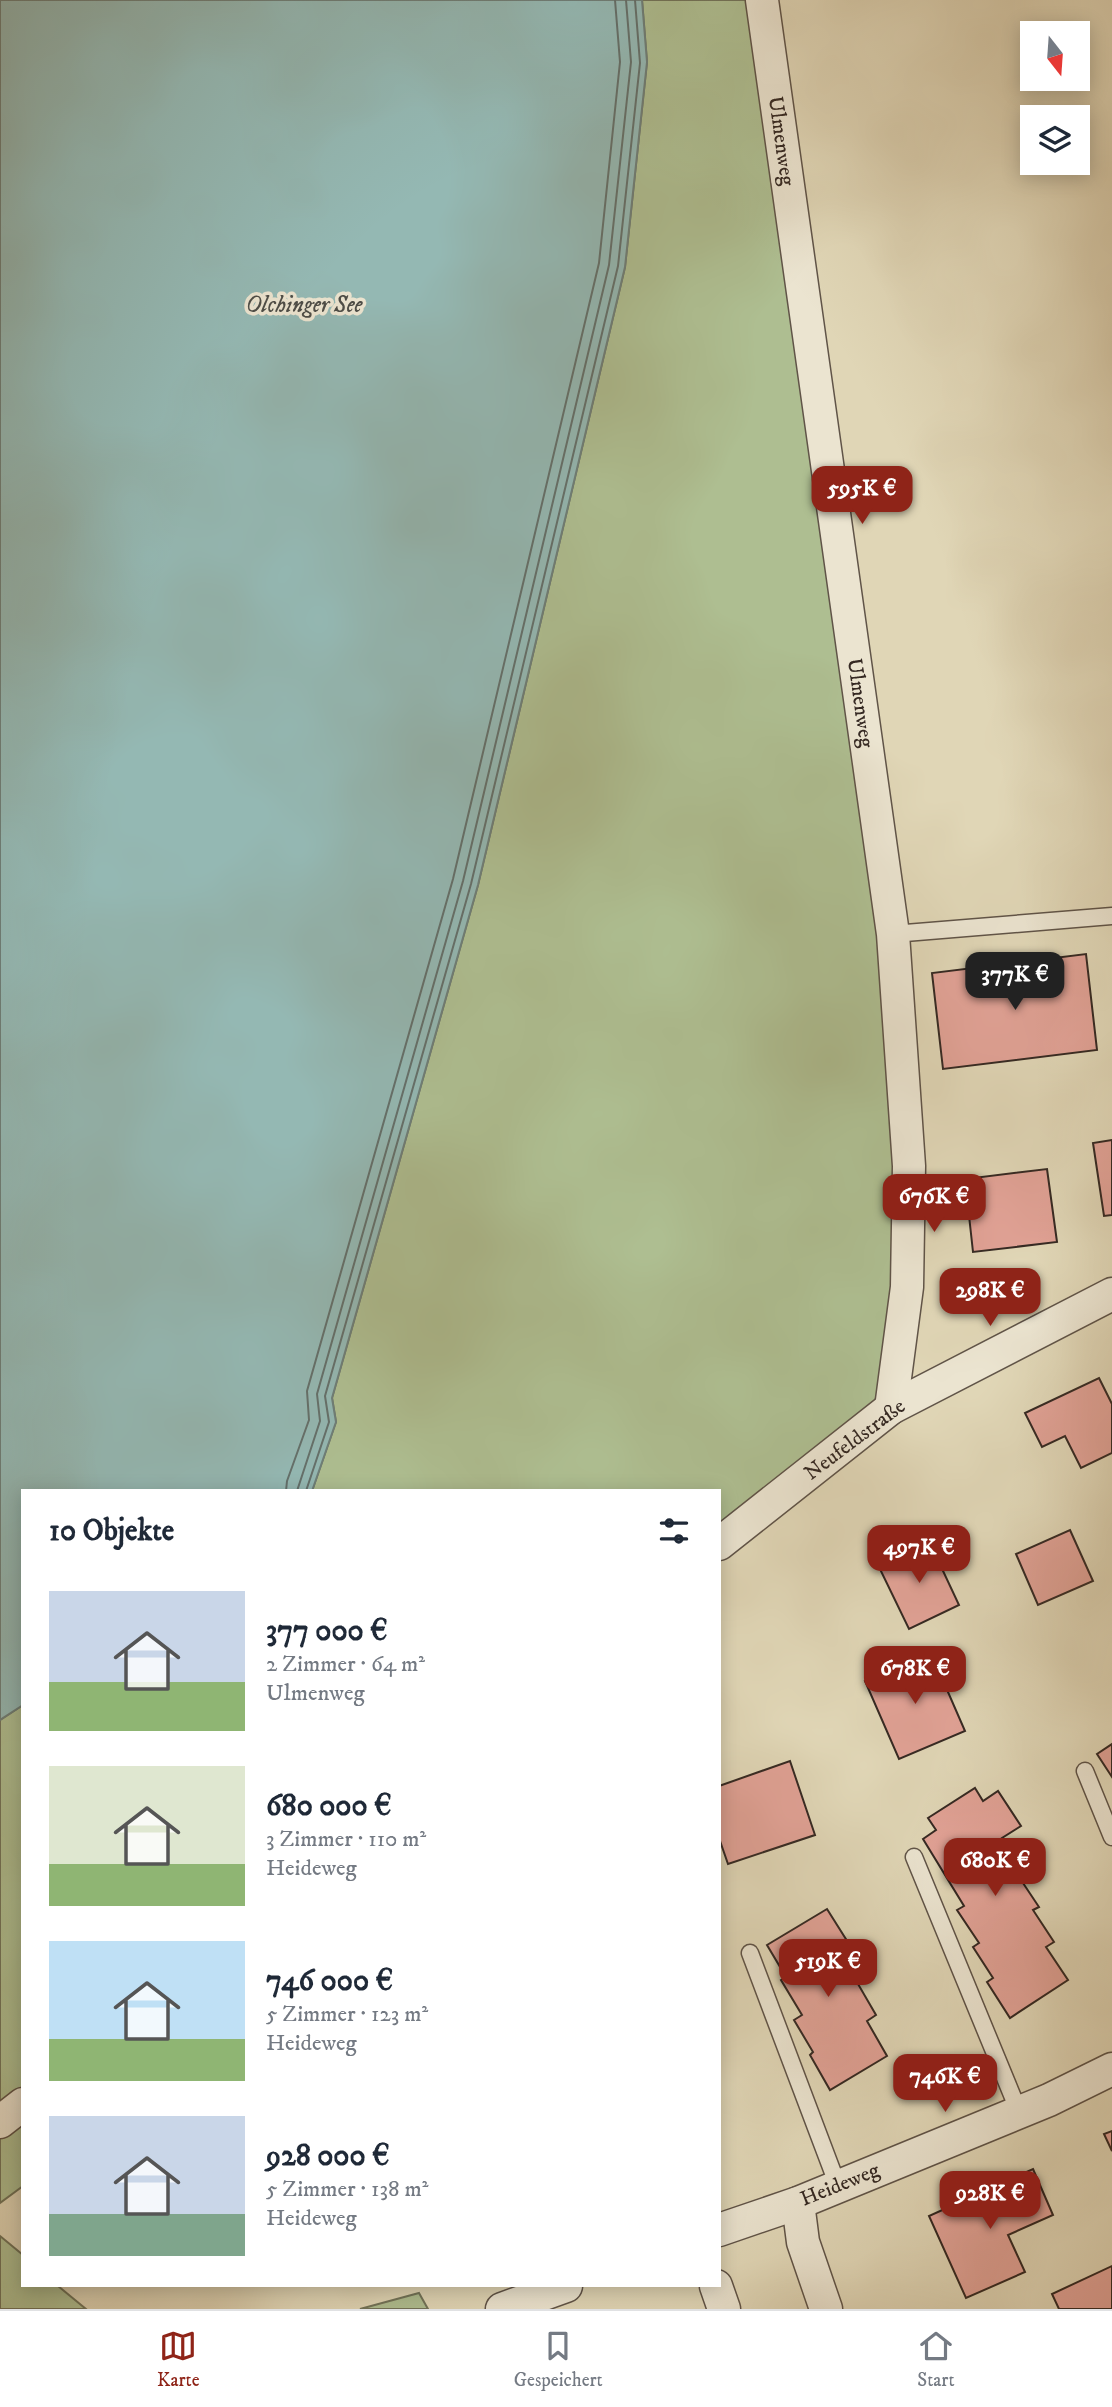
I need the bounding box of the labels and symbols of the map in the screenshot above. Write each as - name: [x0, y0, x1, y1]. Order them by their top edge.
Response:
- north arrow: [1020, 21, 1090, 91]
- street label: Ulmenweg: [762, 95, 800, 188]
- water label: Olchinger See: [246, 291, 363, 320]
- pin: 595K €: [805, 466, 919, 526]
- street label: Ulmenweg: [841, 657, 879, 750]
- pin: 377K €: [958, 953, 1072, 1012]
- pin: 676K €: [877, 1174, 991, 1234]
- pin: 298K €: [933, 1268, 1047, 1328]
- street label: Neufeldstraße: [799, 1393, 911, 1486]
- pin: 497K €: [862, 1526, 976, 1585]
- pin: 678K €: [858, 1646, 972, 1706]
- pin: 680K €: [938, 1839, 1052, 1898]
- pin: 519K €: [771, 1940, 885, 1999]
- pin: 746K €: [888, 2054, 1002, 2114]
- street label: Heideweg: [797, 2157, 884, 2213]
- pin: 928K €: [933, 2172, 1047, 2231]

